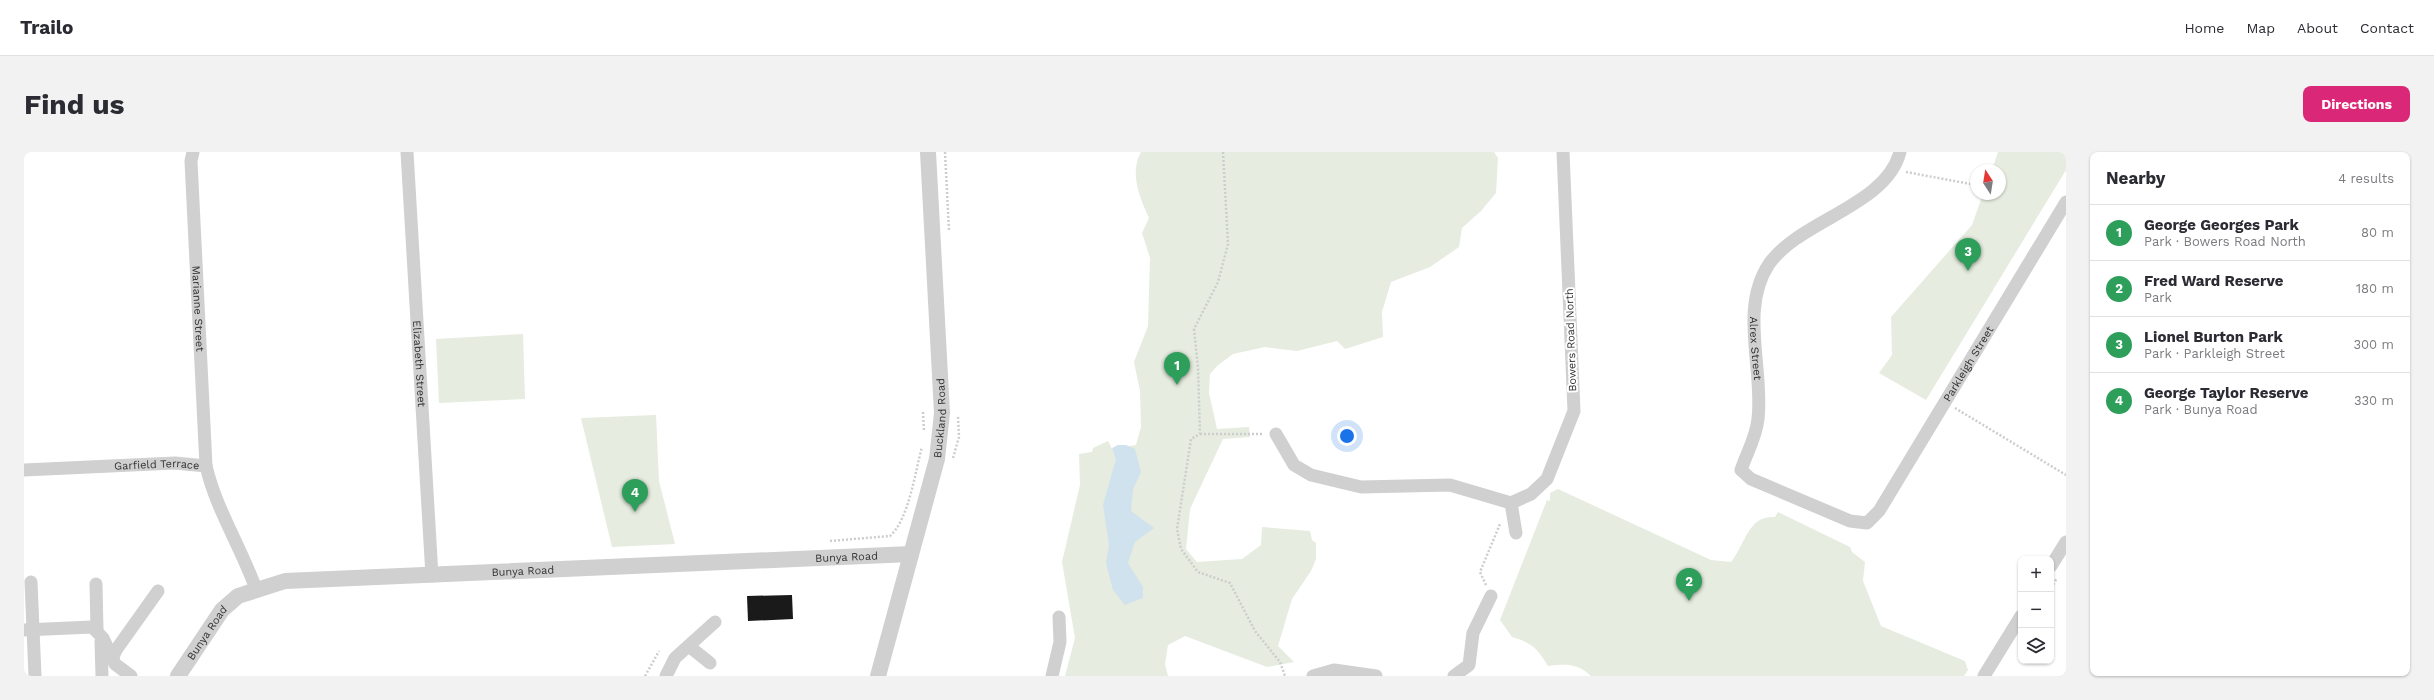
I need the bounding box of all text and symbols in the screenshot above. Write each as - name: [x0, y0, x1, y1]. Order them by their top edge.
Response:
- text: Trailo: [20, 16, 73, 39]
- text: Home: [2184, 20, 2224, 36]
- text: Map: [2246, 20, 2275, 36]
- text: About: [2297, 20, 2338, 36]
- text: Contact: [2360, 20, 2414, 36]
- button: Directions: [2303, 86, 2410, 122]
- text: Find us: [24, 88, 124, 121]
- north arrow: [1970, 164, 2006, 200]
- text: Nearby: [2106, 168, 2165, 188]
- text: 4 results: [2338, 171, 2394, 186]
- text: George Georges Park: [2144, 216, 2299, 234]
- text: 1: [2116, 225, 2122, 240]
- text: 80 m: [2361, 225, 2394, 240]
- text: Park · Bowers Road North: [2144, 234, 2306, 249]
- pin: 3: [1955, 238, 1981, 271]
- street label: Marianne Street: [190, 265, 207, 352]
- text: Fred Ward Reserve: [2144, 272, 2283, 290]
- text: 2: [2115, 281, 2123, 296]
- text: 180 m: [2356, 281, 2394, 296]
- street label: Bowers Road North: [1563, 288, 1579, 392]
- text: Park: [2144, 290, 2172, 305]
- street label: Alrex Street: [1747, 316, 1765, 381]
- street label: Elizabeth Street: [410, 320, 429, 408]
- street label: Parkleigh Street: [1940, 323, 1996, 404]
- text: Lionel Burton Park: [2144, 328, 2283, 346]
- text: 3: [2115, 337, 2123, 352]
- text: 300 m: [2353, 337, 2394, 352]
- text: Park · Parkleigh Street: [2144, 346, 2285, 361]
- pin: 1: [1164, 352, 1190, 385]
- street label: Buckland Road: [931, 378, 949, 459]
- text: George Taylor Reserve: [2144, 384, 2308, 402]
- text: 4: [2115, 393, 2123, 408]
- text: 330 m: [2354, 393, 2394, 408]
- text: Park · Bunya Road: [2144, 402, 2258, 417]
- your location: [1337, 426, 1357, 446]
- street label: Garfield Terrace: [114, 456, 200, 472]
- pin: 4: [622, 479, 648, 512]
- street label: Bunya Road: [815, 549, 878, 565]
- map controls: [2018, 556, 2054, 664]
- button: +: [2018, 556, 2054, 592]
- street label: Bunya Road: [491, 563, 555, 579]
- pin: 2: [1676, 568, 1702, 601]
- button: −: [2018, 592, 2054, 628]
- street label: Bunya Road: [184, 602, 229, 662]
- button: layers: [2018, 628, 2054, 664]

